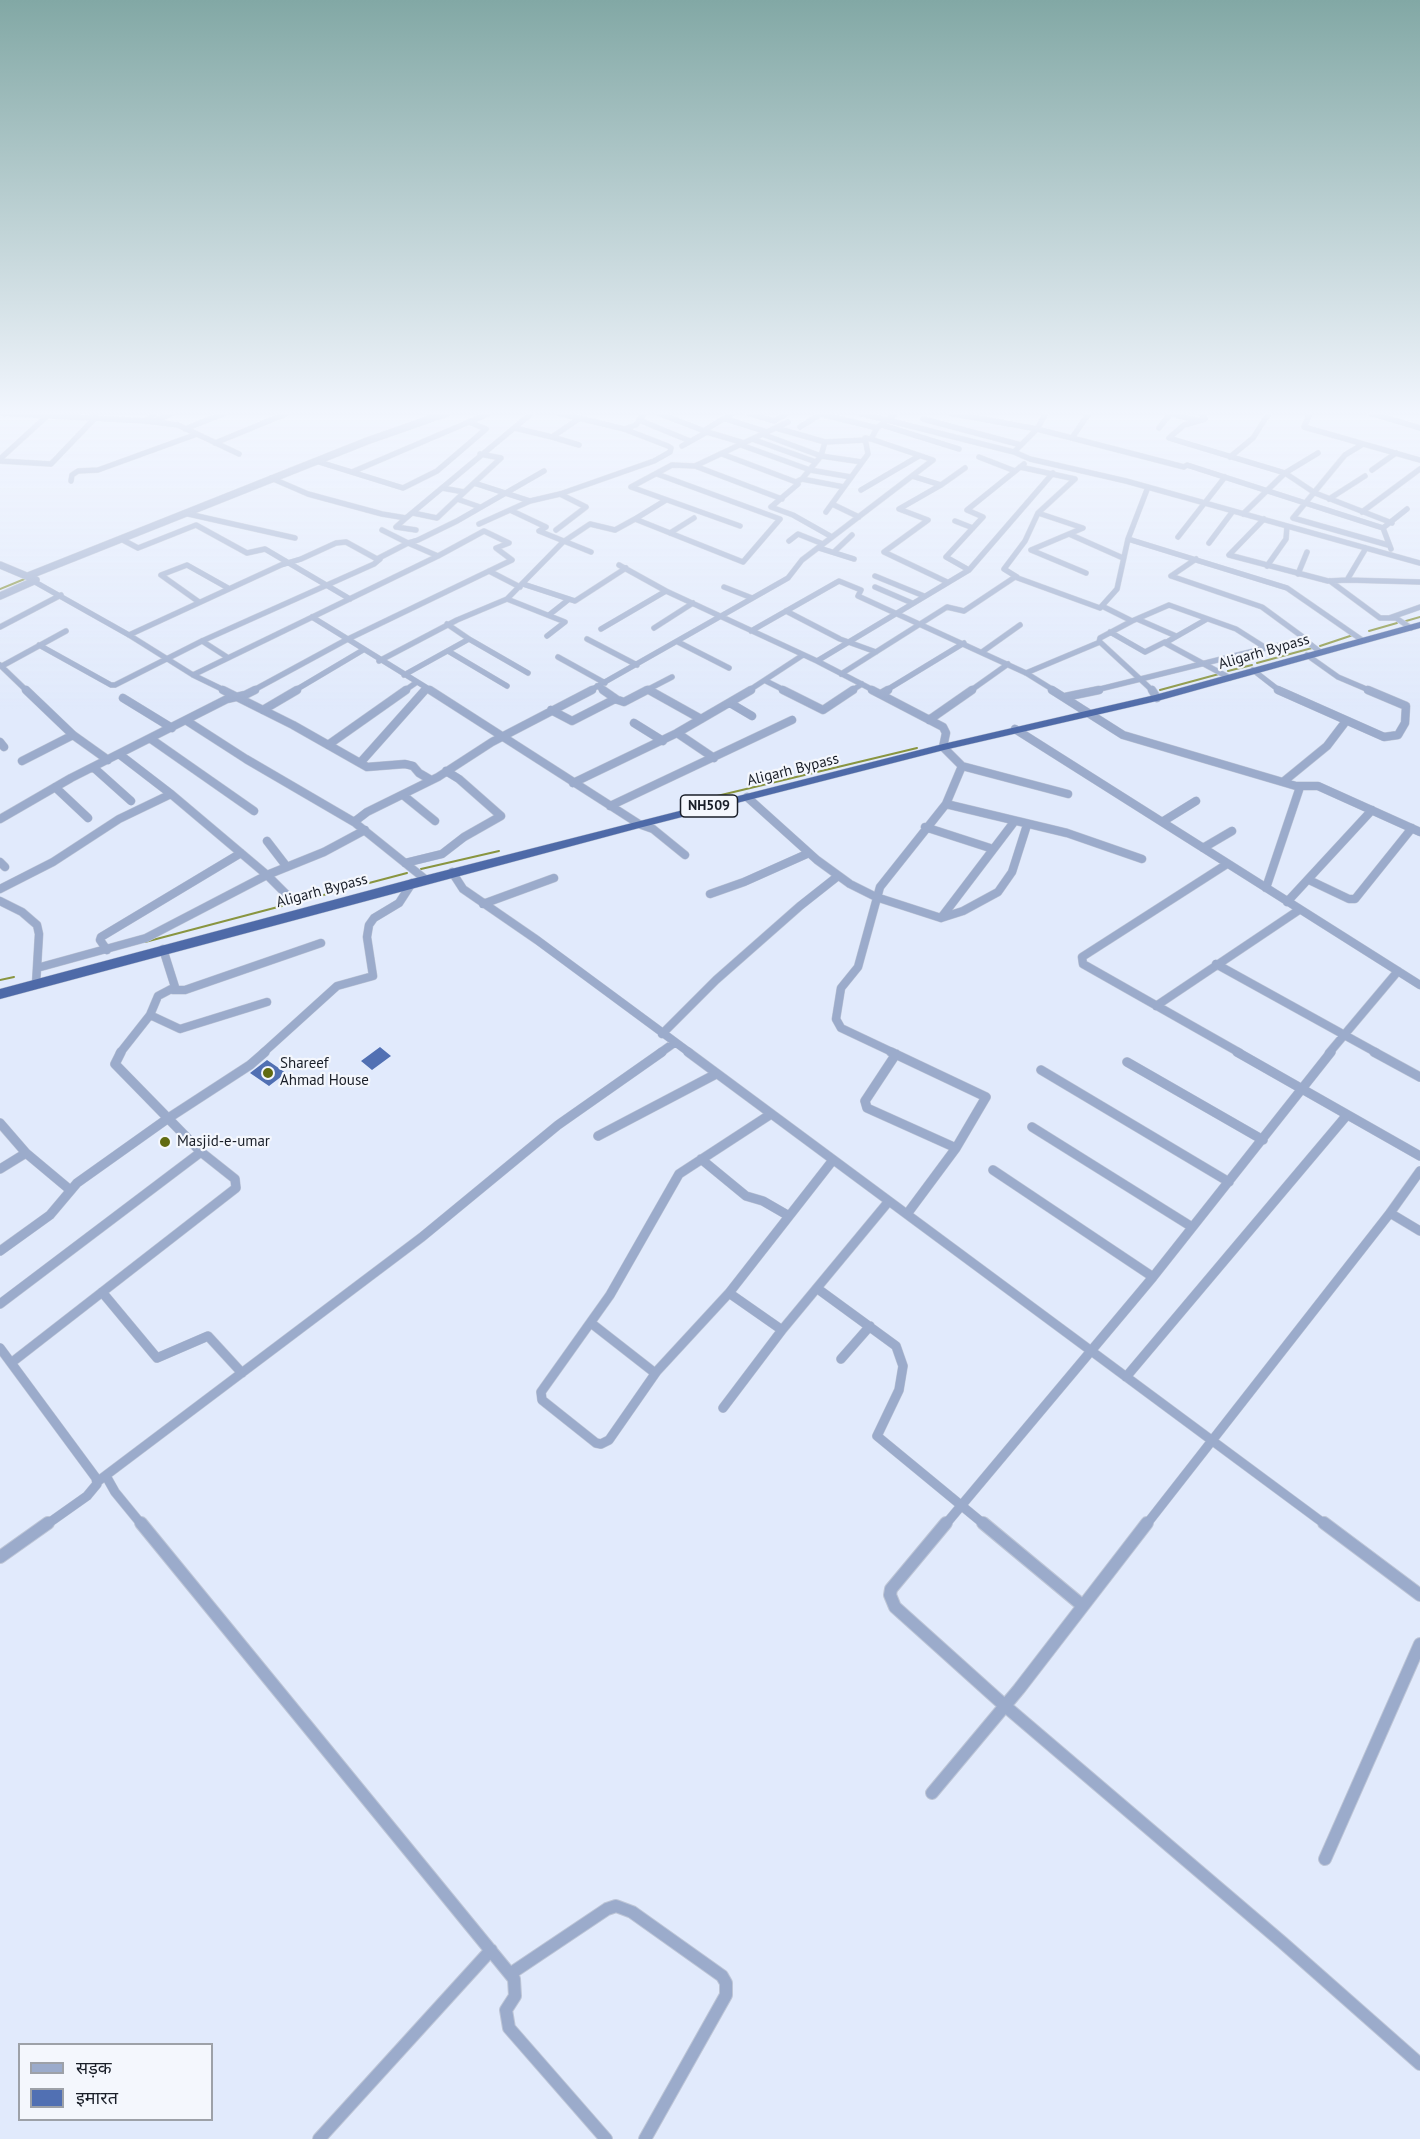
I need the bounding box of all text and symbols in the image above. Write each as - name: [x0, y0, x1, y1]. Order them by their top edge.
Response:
- street label: Aligarh Bypass: [1216, 630, 1312, 674]
- street label: Aligarh Bypass: [745, 750, 841, 790]
- road number: NH509: [680, 795, 738, 817]
- street label: Aligarh Bypass: [274, 870, 370, 912]
- place label: Shareef Ahmad House: [280, 1055, 369, 1090]
- marker: Shareef Ahmad House: [261, 1066, 275, 1080]
- place label: Masjid-e-umar: [177, 1133, 270, 1151]
- marker: Masjid-e-umar: [158, 1135, 172, 1149]
- legend: [18, 2043, 213, 2121]
- text: सड़क: [76, 2056, 112, 2079]
- text: इमारत: [76, 2086, 118, 2109]

